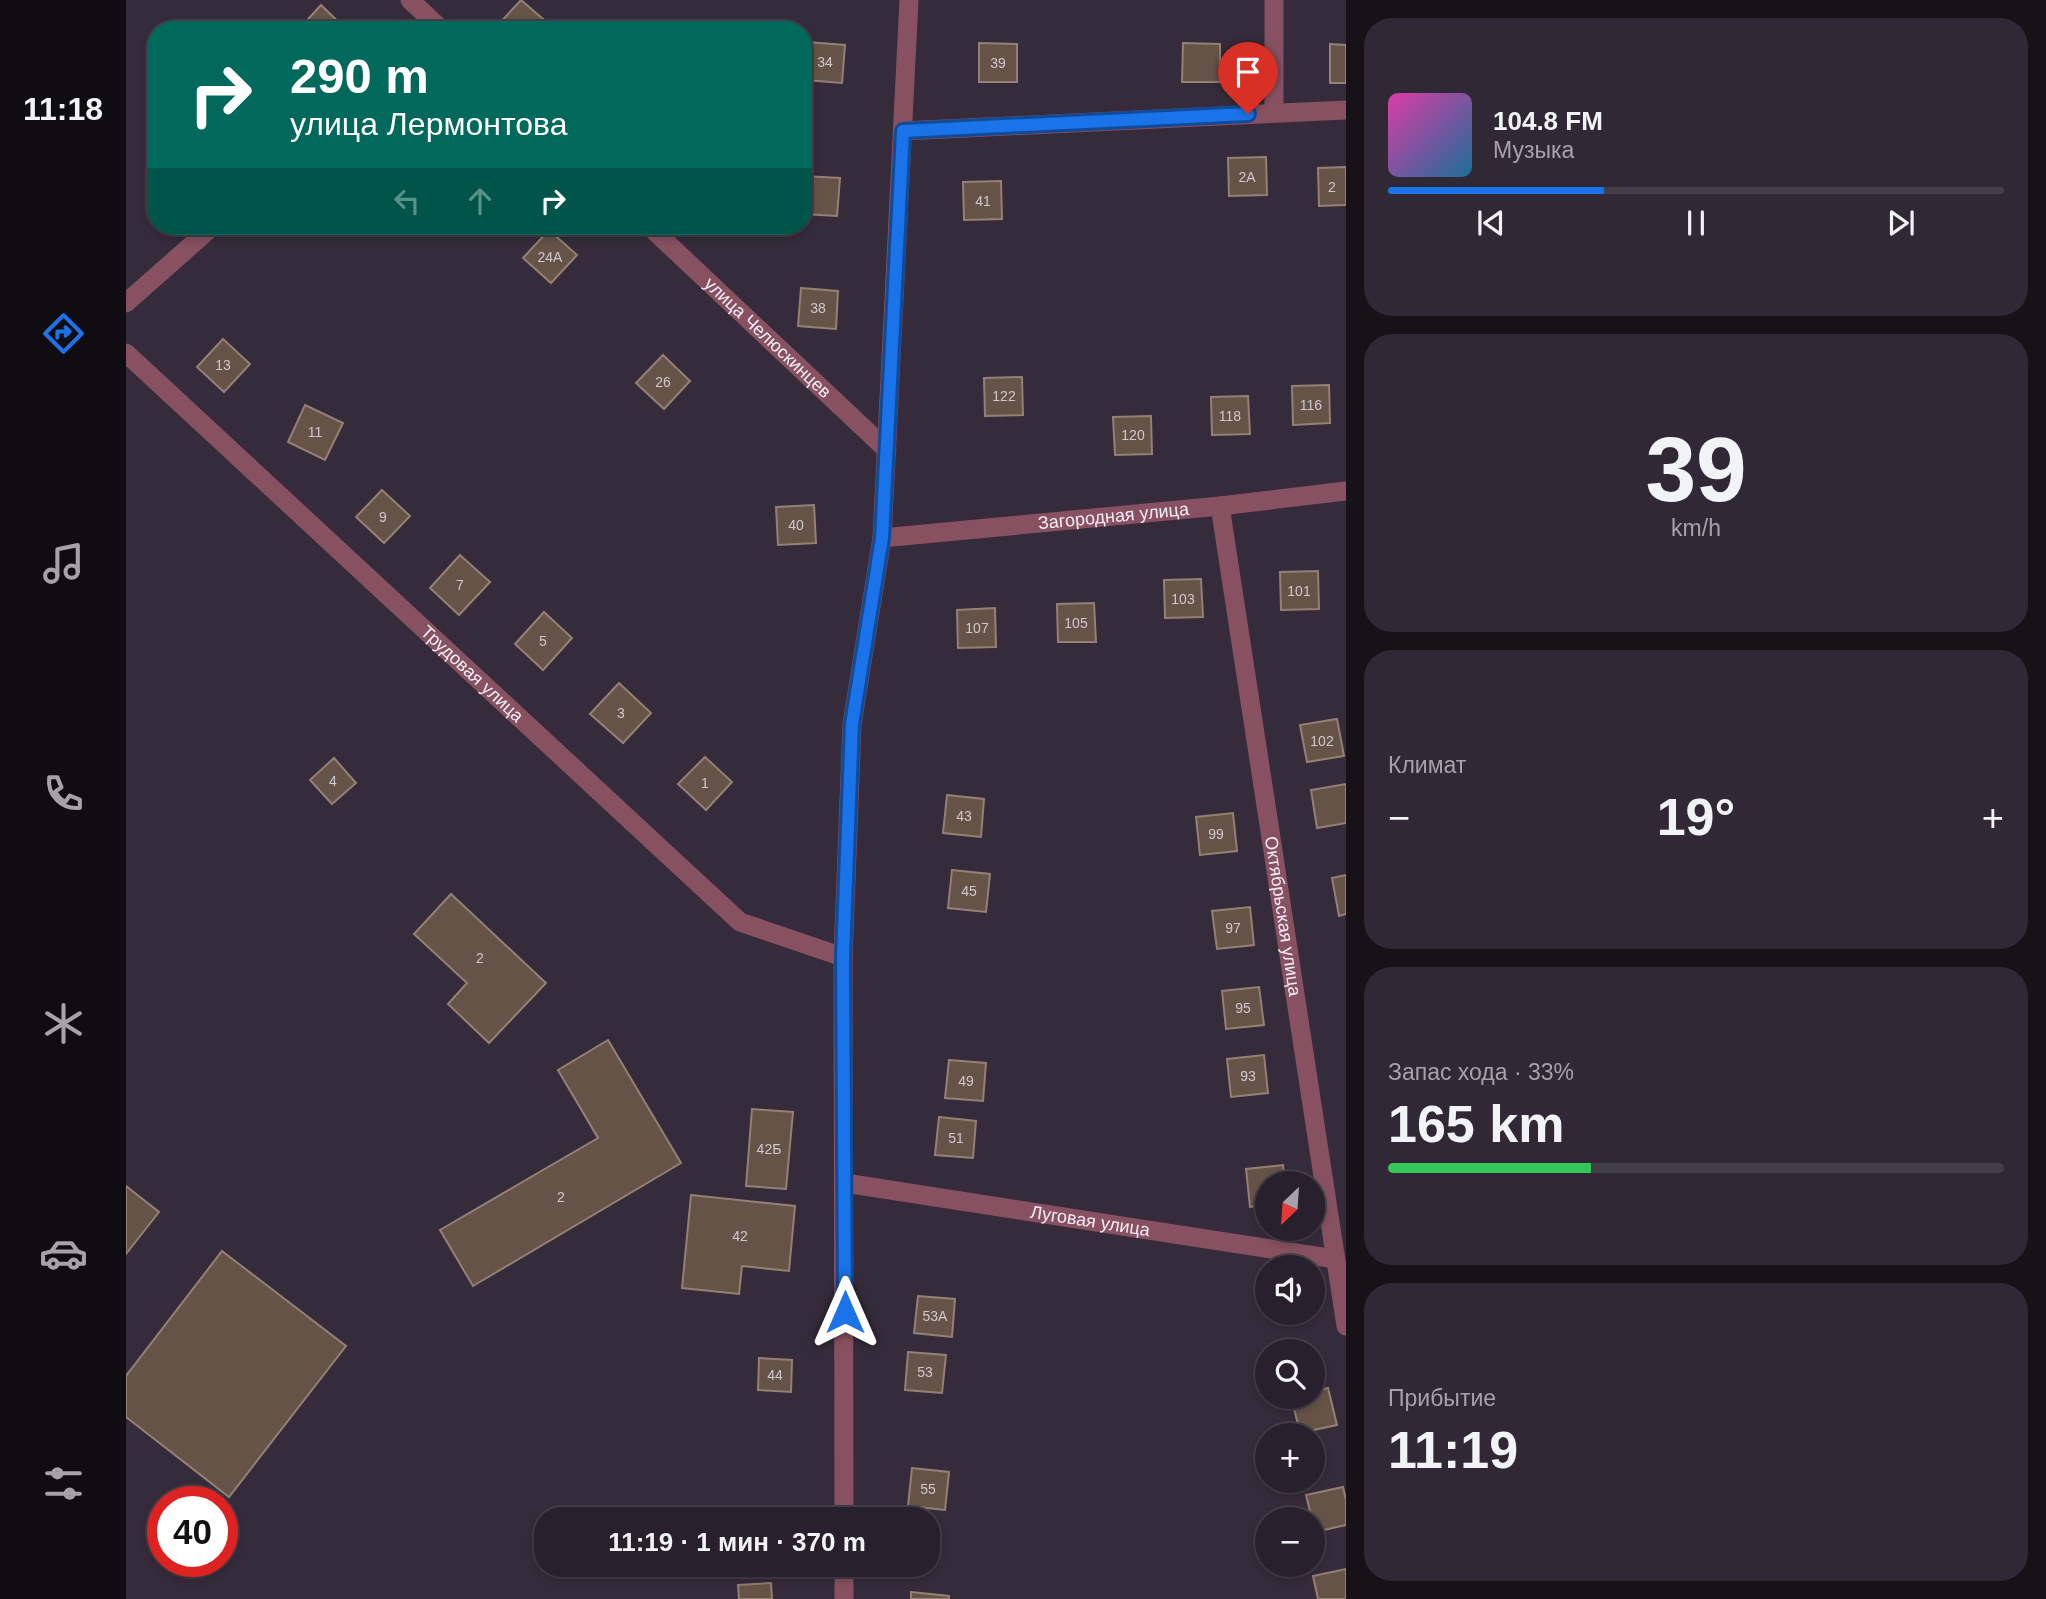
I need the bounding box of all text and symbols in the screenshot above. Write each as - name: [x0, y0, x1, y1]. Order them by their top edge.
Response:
- pin: [1218, 42, 1278, 114]
- icon: right: [175, 49, 266, 140]
- text: 290 m: [290, 49, 429, 103]
- icon: arrive: [1229, 53, 1267, 91]
- house number: 34: [817, 54, 833, 70]
- house number: 39: [990, 55, 1006, 71]
- text: 11:18: [23, 91, 103, 127]
- text: улица Лермонтова: [290, 106, 567, 142]
- text: 104.8 FM: [1493, 106, 1603, 136]
- text: Музыка: [1493, 137, 1574, 163]
- house number: 2А: [1238, 169, 1256, 185]
- house number: 2: [1328, 179, 1336, 195]
- icon: left: [388, 182, 426, 220]
- icon: ahead: [461, 182, 499, 220]
- icon: right: [534, 182, 572, 220]
- house number: 41: [975, 193, 991, 209]
- icon: previous: [1472, 204, 1510, 242]
- icon: pause: [1677, 204, 1715, 242]
- icon: next: [1882, 204, 1920, 242]
- house number: 24А: [538, 249, 563, 265]
- street label: улица Челюскинцев: [700, 273, 835, 402]
- house number: 38: [810, 300, 826, 316]
- icon: directions: [39, 309, 88, 358]
- house number: 13: [215, 357, 231, 373]
- house number: 26: [655, 374, 671, 390]
- house number: 122: [992, 388, 1016, 404]
- house number: 116: [1300, 397, 1322, 413]
- house number: 118: [1219, 408, 1241, 424]
- text: 39: [1645, 419, 1747, 520]
- house number: 11: [308, 424, 322, 440]
- house number: 120: [1121, 427, 1145, 443]
- street label: Загородная улица: [1037, 499, 1191, 533]
- house number: 9: [379, 509, 387, 525]
- text: km/h: [1671, 515, 1721, 541]
- house number: 40: [788, 517, 804, 533]
- icon: music: [39, 539, 88, 588]
- house number: 7: [456, 577, 464, 593]
- house number: 101: [1287, 583, 1311, 599]
- house number: 103: [1171, 591, 1195, 607]
- house number: 105: [1064, 615, 1088, 631]
- house number: 107: [965, 620, 989, 636]
- street label: Трудовая улица: [417, 621, 528, 727]
- house number: 5: [539, 633, 547, 649]
- house number: 3: [617, 705, 625, 721]
- house number: 102: [1310, 733, 1334, 749]
- text: Климат: [1388, 752, 1466, 778]
- icon: phone: [39, 769, 88, 818]
- house number: 4: [329, 773, 337, 789]
- house number: 1: [701, 775, 709, 791]
- text: 19°: [1657, 788, 1735, 846]
- text: −: [1388, 797, 1410, 839]
- text: +: [1982, 797, 2004, 839]
- house number: 43: [956, 808, 972, 824]
- house number: 99: [1208, 826, 1224, 842]
- street label: Октябрьская улица: [1261, 835, 1305, 998]
- house number: 45: [961, 883, 977, 899]
- house number: 97: [1225, 920, 1241, 936]
- house number: 2: [476, 950, 484, 966]
- icon: climate: [39, 999, 88, 1048]
- house number: 95: [1235, 1000, 1251, 1016]
- text: Запас хода · 33%: [1388, 1059, 1574, 1085]
- house number: 93: [1240, 1068, 1256, 1084]
- house number: 49: [958, 1073, 974, 1089]
- text: 165 km: [1388, 1095, 1564, 1153]
- house number: 51: [948, 1130, 964, 1146]
- house number: 42Б: [757, 1141, 781, 1157]
- north arrow: [1255, 1171, 1325, 1241]
- map controls: [1255, 1171, 1325, 1577]
- house number: 2: [557, 1189, 565, 1205]
- street label: Луговая улица: [1029, 1202, 1152, 1240]
- house number: 42: [732, 1228, 748, 1244]
- icon: car: [39, 1229, 88, 1278]
- button: sound: [1255, 1255, 1325, 1325]
- position arrow: [808, 1275, 882, 1349]
- house number: 53А: [923, 1308, 948, 1324]
- button: search: [1255, 1339, 1325, 1409]
- house number: 53: [917, 1364, 933, 1380]
- house number: 44: [767, 1367, 783, 1383]
- text: Прибытие: [1388, 1385, 1496, 1411]
- text: 11:19: [1388, 1421, 1518, 1479]
- button: +: [1255, 1423, 1325, 1493]
- icon: filters: [39, 1459, 88, 1508]
- house number: 55: [920, 1481, 936, 1497]
- speed limit sign: 40: [147, 1486, 238, 1577]
- button: −: [1255, 1507, 1325, 1577]
- text: 11:19 · 1 мин · 370 m: [608, 1527, 866, 1557]

